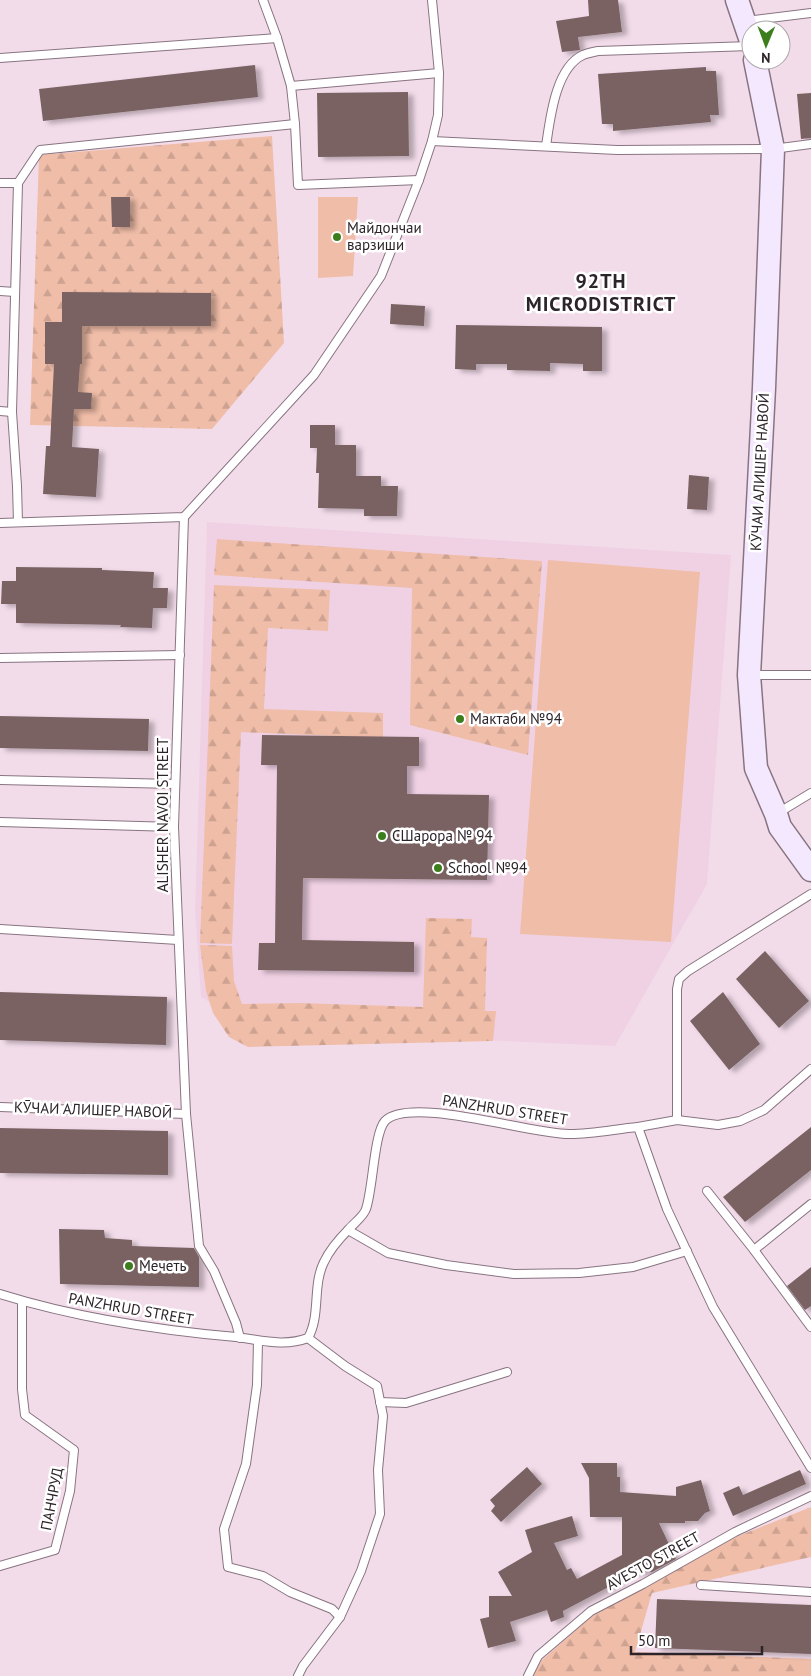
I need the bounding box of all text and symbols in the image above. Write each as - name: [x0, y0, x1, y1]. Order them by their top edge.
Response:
- north arrow: [741, 20, 791, 70]
- text: N: [761, 49, 771, 67]
- place label: Майдончаи варзиши: [347, 218, 422, 254]
- marker: Майдончаи варзиши: [331, 231, 343, 243]
- district label: 92TH MICRODISTRICT: [526, 268, 676, 317]
- street label: КӮЧАИ АЛИШЕР НАВОӢ: [746, 392, 773, 552]
- place label: Мактаби №94: [470, 709, 562, 728]
- marker: Мактаби №94: [454, 713, 466, 725]
- street label: ALISHER NAVOI STREET: [153, 737, 172, 892]
- place label: СШарора № 94: [392, 826, 493, 845]
- marker: СШарора № 94: [376, 830, 388, 842]
- place label: School №94: [448, 858, 527, 877]
- marker: School №94: [432, 862, 444, 874]
- street label: PANZHRUD STREET: [441, 1090, 570, 1129]
- street label: КӮЧАИ АЛИШЕР НАВОӢ: [14, 1097, 172, 1122]
- place label: Мечеть: [139, 1256, 186, 1275]
- marker: Мечеть: [123, 1260, 135, 1272]
- street label: PANZHRUD STREET: [67, 1288, 196, 1329]
- street label: ПАНЧРУД: [36, 1466, 67, 1532]
- street label: AVESTO STREET: [603, 1527, 703, 1594]
- scale bar: [631, 1624, 762, 1656]
- text: 50 m: [638, 1631, 671, 1650]

